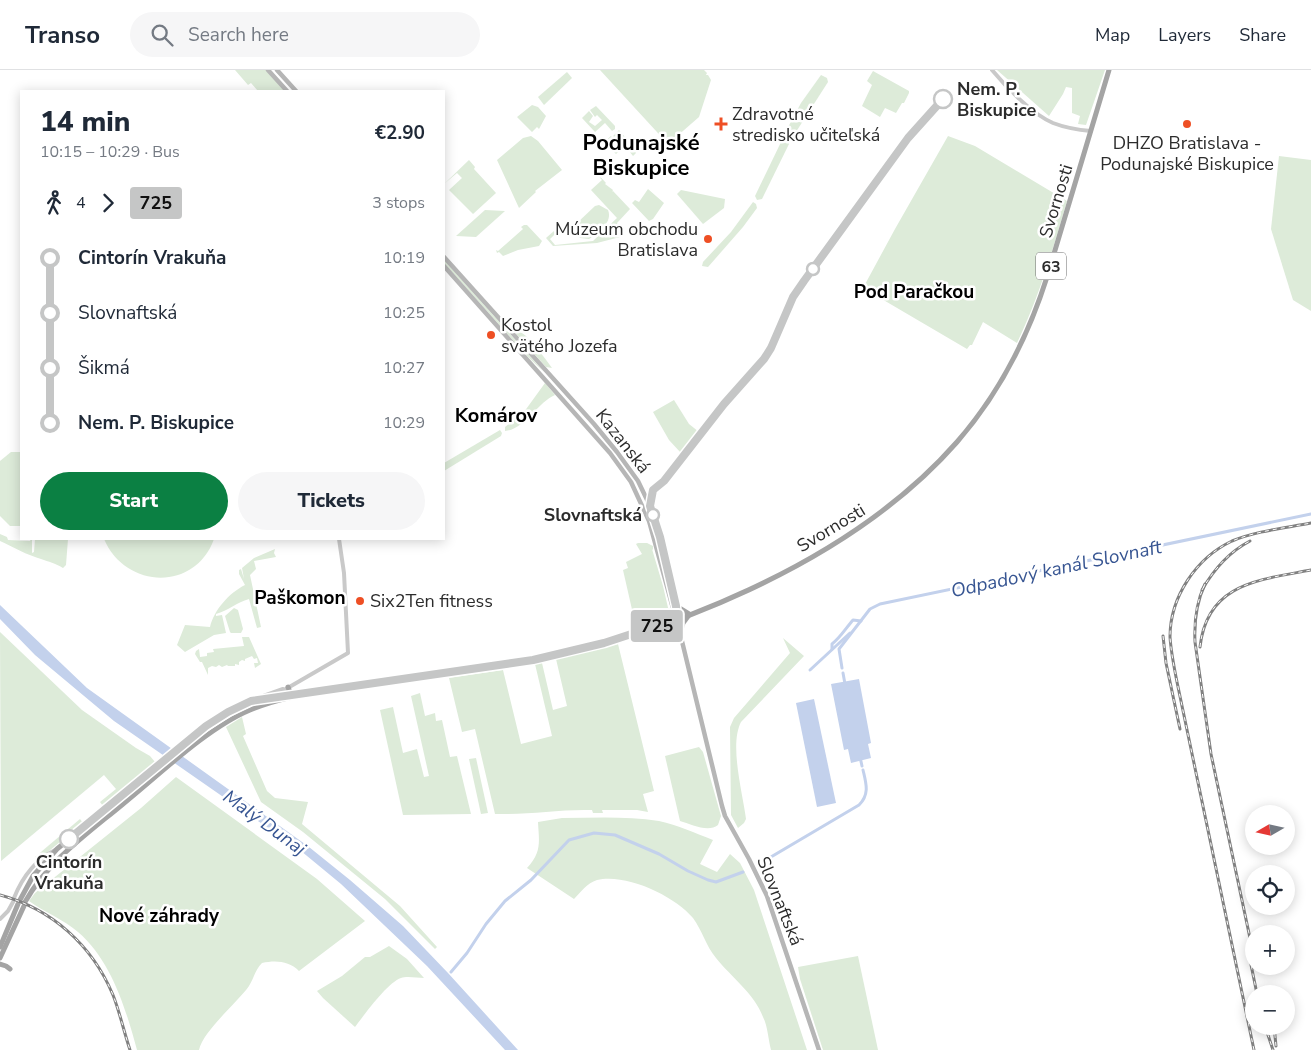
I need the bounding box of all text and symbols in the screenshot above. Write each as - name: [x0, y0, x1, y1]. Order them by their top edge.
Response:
- search box: [130, 12, 480, 57]
- text: Transo: [25, 19, 100, 51]
- icon: search: [148, 21, 176, 49]
- text: Search here: [188, 22, 289, 48]
- text: Map: [1095, 23, 1130, 47]
- text: Layers: [1158, 23, 1211, 47]
- text: Share: [1239, 23, 1286, 47]
- place label: Nem. P. Biskupice: [957, 77, 1037, 122]
- marker: Nem. P. Biskupice: [933, 89, 953, 109]
- place label: Zdravotné stredisko učiteľská: [732, 102, 880, 147]
- text: 14 min: [40, 103, 130, 141]
- marker: Zdravotné stredisko učiteľská: [714, 117, 728, 131]
- marker: DHZO Bratislava - Podunajské Biskupice: [1181, 118, 1193, 130]
- text: €2.90: [375, 120, 425, 146]
- district label: Podunajské Biskupice: [582, 128, 700, 183]
- place label: DHZO Bratislava - Podunajské Biskupice: [1100, 131, 1274, 176]
- text: 10:15 – 10:29 · Bus: [40, 141, 180, 163]
- street label: Svornosti: [1033, 161, 1079, 241]
- icon: walk: [40, 189, 68, 217]
- icon: forward: [94, 189, 122, 217]
- text: 725: [140, 191, 172, 215]
- text: 4: [76, 192, 86, 214]
- text: 3 stops: [372, 192, 425, 214]
- place label: Múzeum obchodu Bratislava: [555, 217, 698, 262]
- marker: Múzeum obchodu Bratislava: [702, 233, 714, 245]
- text: Cintorín Vrakuňa: [78, 245, 226, 271]
- text: 10:19: [383, 247, 425, 269]
- road number: 63: [1036, 252, 1066, 280]
- unlabelled marker: [806, 262, 820, 276]
- district label: Pod Paračkou: [854, 279, 974, 305]
- text: Slovnaftská: [78, 300, 177, 326]
- text: 10:25: [383, 302, 425, 324]
- place label: Kostol svätého Jozefa: [501, 313, 618, 358]
- marker: Kostol svätého Jozefa: [485, 329, 497, 341]
- text: Šikmá: [78, 355, 130, 381]
- text: 10:27: [383, 357, 425, 379]
- district label: Komárov: [455, 402, 538, 429]
- street label: Kazanská: [590, 404, 656, 478]
- text: Nem. P. Biskupice: [78, 410, 234, 436]
- text: 10:29: [383, 412, 425, 434]
- button: Start: [40, 472, 228, 530]
- button: Tickets: [238, 472, 425, 530]
- street label: Svornosti: [792, 498, 870, 558]
- place label: Slovnaftská: [544, 503, 642, 527]
- marker: Slovnaftská: [646, 508, 660, 522]
- water label: Odpadový kanál Slovnaft: [948, 534, 1165, 604]
- district label: Paškomon: [254, 585, 346, 611]
- place label: Six2Ten fitness: [370, 589, 493, 613]
- marker: Six2Ten fitness: [354, 595, 366, 607]
- line badge: 725: [628, 610, 686, 642]
- text: 725: [641, 614, 673, 638]
- water label: Malý Dunaj: [218, 784, 311, 862]
- north arrow: [1245, 805, 1295, 855]
- map controls: [1245, 805, 1295, 1035]
- marker: Cintorín Vrakuňa: [59, 829, 79, 849]
- place label: Cintorín Vrakuňa: [33, 850, 104, 895]
- street label: Slovnaftská: [751, 853, 809, 949]
- button: locate: [1245, 865, 1295, 915]
- district label: Nové záhrady: [99, 903, 220, 929]
- button: +: [1245, 925, 1295, 975]
- button: −: [1245, 985, 1295, 1035]

